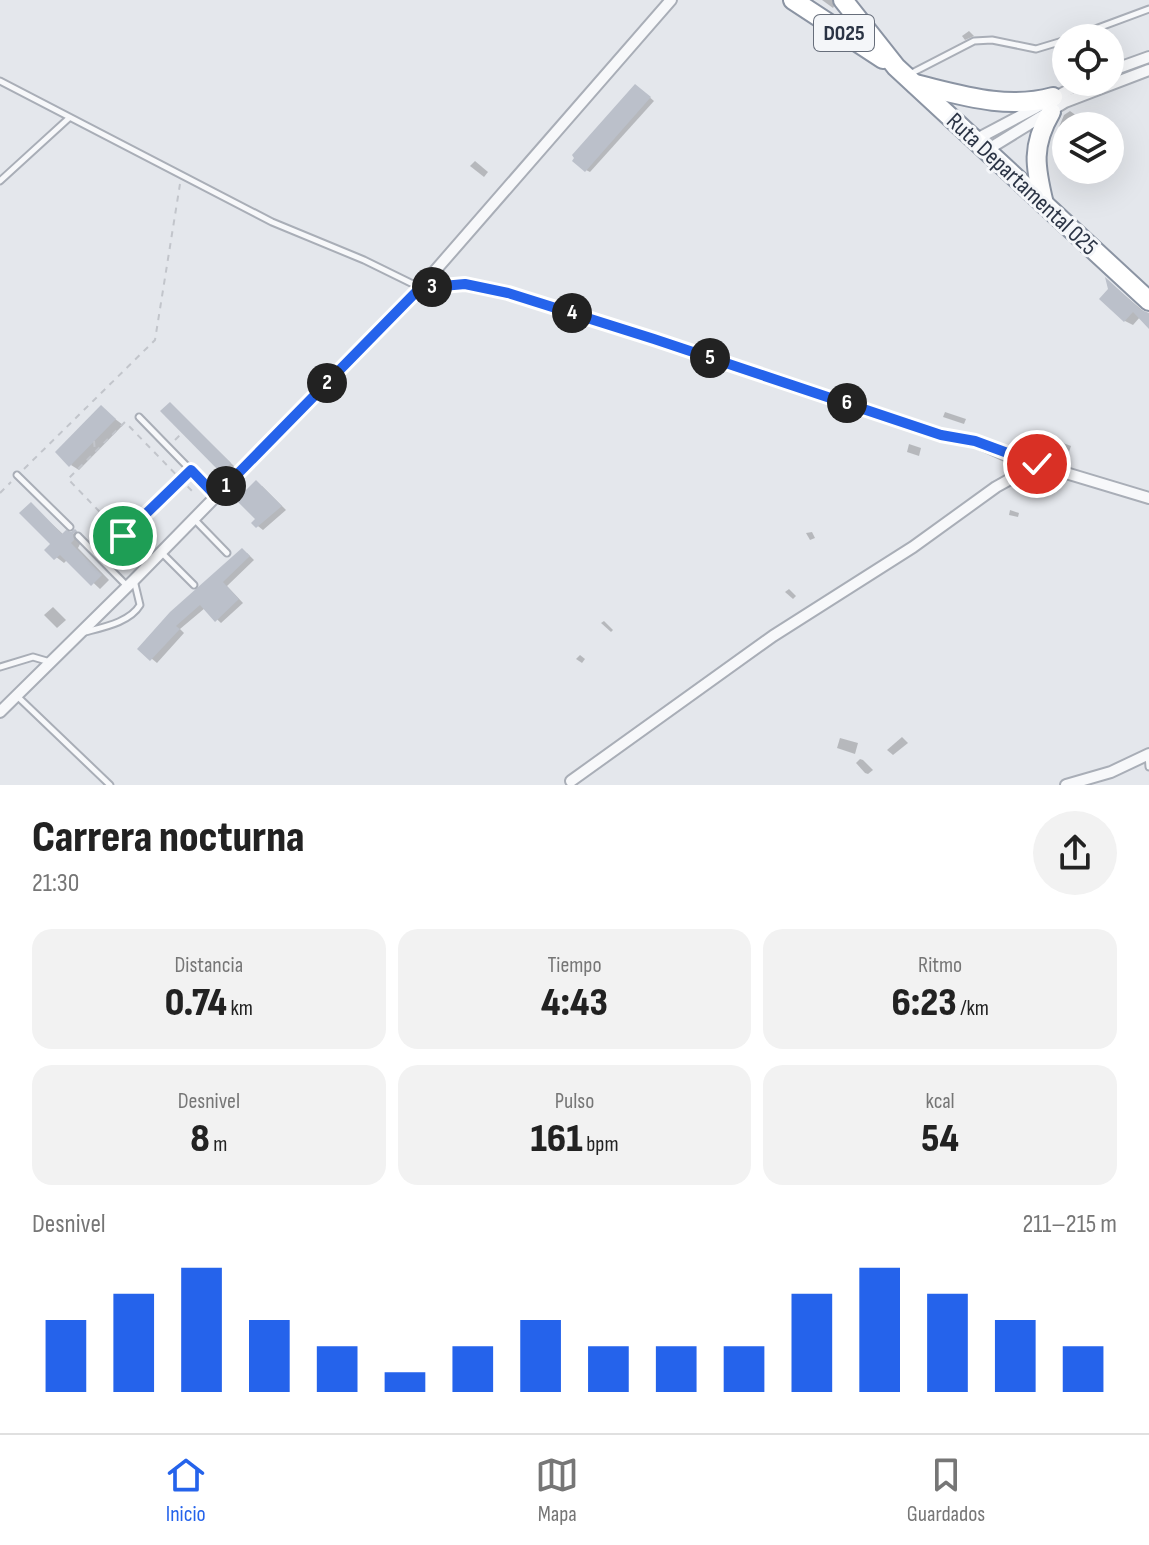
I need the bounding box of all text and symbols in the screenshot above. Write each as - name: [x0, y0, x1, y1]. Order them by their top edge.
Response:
- road number: D025: [814, 15, 874, 51]
- map controls: [1052, 24, 1124, 184]
- button: locate: [1052, 24, 1124, 96]
- street label: Ruta Departamental 025: [940, 107, 1104, 261]
- button: layers: [1052, 112, 1124, 184]
- pin: 3: [412, 267, 452, 307]
- text: 3: [427, 273, 437, 300]
- pin: 4: [552, 293, 592, 333]
- text: 4: [567, 299, 577, 326]
- pin: 5: [690, 338, 730, 378]
- text: 5: [705, 344, 715, 371]
- pin: 2: [307, 363, 347, 403]
- text: 2: [322, 369, 332, 396]
- pin: 6: [827, 383, 867, 423]
- text: 6: [842, 389, 852, 416]
- pin: [1003, 430, 1071, 498]
- icon: check: [1015, 442, 1059, 486]
- pin: 1: [206, 466, 246, 506]
- text: 1: [222, 472, 230, 499]
- pin: [89, 502, 157, 570]
- icon: arrive: [101, 514, 145, 558]
- text: Carrera nocturna: [32, 811, 305, 864]
- button: share: [1033, 811, 1117, 895]
- text: 21:30: [32, 868, 79, 899]
- text: Distancia: [174, 952, 243, 979]
- text: Tiempo: [547, 952, 602, 979]
- text: Ritmo: [918, 952, 962, 979]
- text: 0.74: [165, 979, 227, 1027]
- text: 4:43: [541, 979, 608, 1027]
- text: 6:23: [891, 979, 957, 1027]
- text: km: [227, 995, 253, 1022]
- text: /km: [957, 995, 989, 1022]
- text: Desnivel: [178, 1088, 240, 1115]
- text: Pulso: [555, 1088, 594, 1115]
- text: kcal: [926, 1088, 955, 1115]
- text: 8: [190, 1115, 210, 1163]
- text: 161: [530, 1115, 583, 1163]
- text: 54: [921, 1115, 959, 1163]
- text: m: [210, 1131, 227, 1158]
- text: bpm: [583, 1131, 619, 1158]
- text: Desnivel: [32, 1209, 106, 1240]
- text: 211–215 m: [1022, 1209, 1117, 1240]
- tab: Inicio: [164, 1453, 208, 1528]
- tab: Mapa: [535, 1453, 579, 1528]
- tab: Guardados: [907, 1453, 985, 1528]

